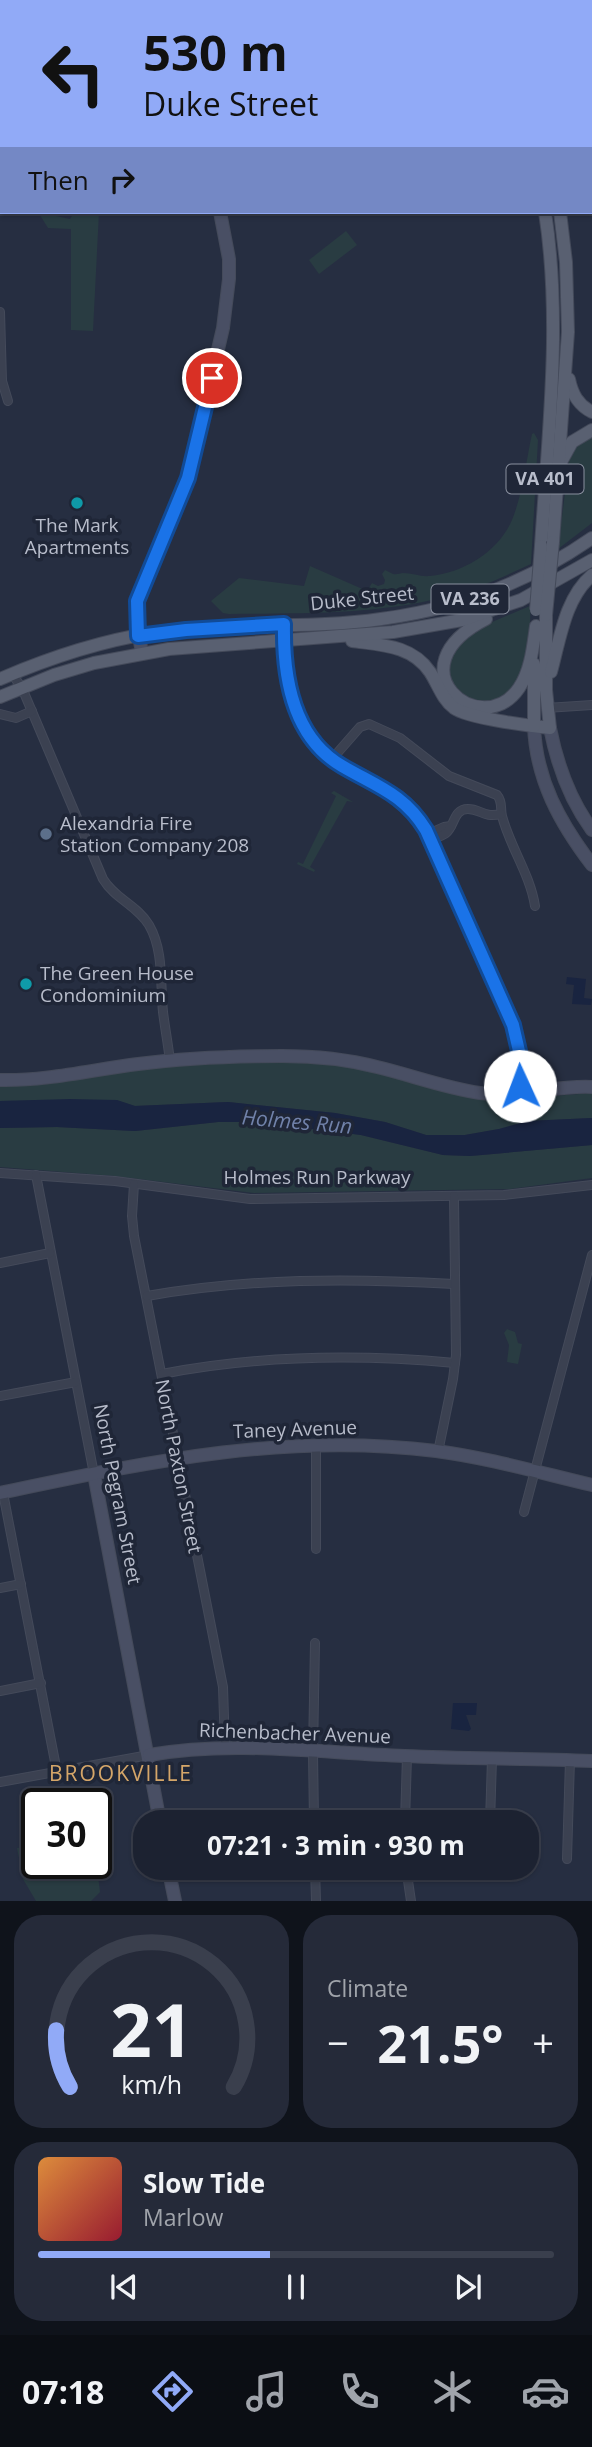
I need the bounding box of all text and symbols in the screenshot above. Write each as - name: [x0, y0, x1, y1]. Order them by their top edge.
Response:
- text: 530 m: [143, 19, 288, 85]
- icon: left: [28, 28, 119, 119]
- text: Duke Street: [143, 82, 318, 125]
- icon: right: [103, 161, 141, 199]
- text: Then: [28, 162, 89, 198]
- pin: [182, 348, 242, 408]
- icon: arrive: [193, 359, 231, 397]
- road number: VA 401: [506, 464, 584, 494]
- marker: The Mark Apartments: [69, 495, 85, 511]
- place label: The Mark Apartments: [25, 512, 129, 560]
- street label: Duke Street: [309, 580, 415, 616]
- road number: VA 236: [432, 584, 508, 614]
- place label: Alexandria Fire Station Company 208: [60, 810, 249, 858]
- marker: Alexandria Fire Station Company 208: [38, 826, 54, 842]
- place label: The Green House Condominium: [40, 960, 194, 1008]
- marker: The Green House Condominium: [18, 976, 34, 992]
- position arrow: [483, 1049, 557, 1123]
- water label: Holmes Run: [241, 1102, 354, 1140]
- street label: Holmes Run Parkway: [224, 1164, 411, 1190]
- street label: North Paxton Street: [149, 1377, 209, 1555]
- street label: North Pegram Street: [88, 1402, 148, 1587]
- street label: Taney Avenue: [233, 1414, 357, 1444]
- street label: Richenbacher Avenue: [199, 1717, 391, 1749]
- district label: BROOKVILLE: [49, 1759, 193, 1787]
- speed limit sign: 30: [21, 1788, 112, 1879]
- text: 07:21 · 3 min · 930 m: [207, 1827, 465, 1863]
- text: Climate: [327, 1972, 408, 2004]
- text: 21: [110, 1980, 193, 2079]
- text: 21.5°: [377, 2007, 504, 2078]
- text: −: [327, 2016, 349, 2068]
- text: +: [532, 2016, 554, 2068]
- text: km/h: [121, 2067, 182, 2101]
- text: Slow Tide: [143, 2165, 265, 2201]
- text: Marlow: [143, 2201, 223, 2233]
- icon: previous: [105, 2268, 143, 2306]
- icon: pause: [277, 2268, 315, 2306]
- icon: next: [449, 2268, 487, 2306]
- icon: directions: [148, 2367, 197, 2416]
- icon: music: [242, 2367, 291, 2416]
- icon: phone: [335, 2367, 384, 2416]
- icon: climate: [428, 2367, 477, 2416]
- icon: car: [521, 2367, 570, 2416]
- text: 07:18: [22, 2370, 104, 2413]

